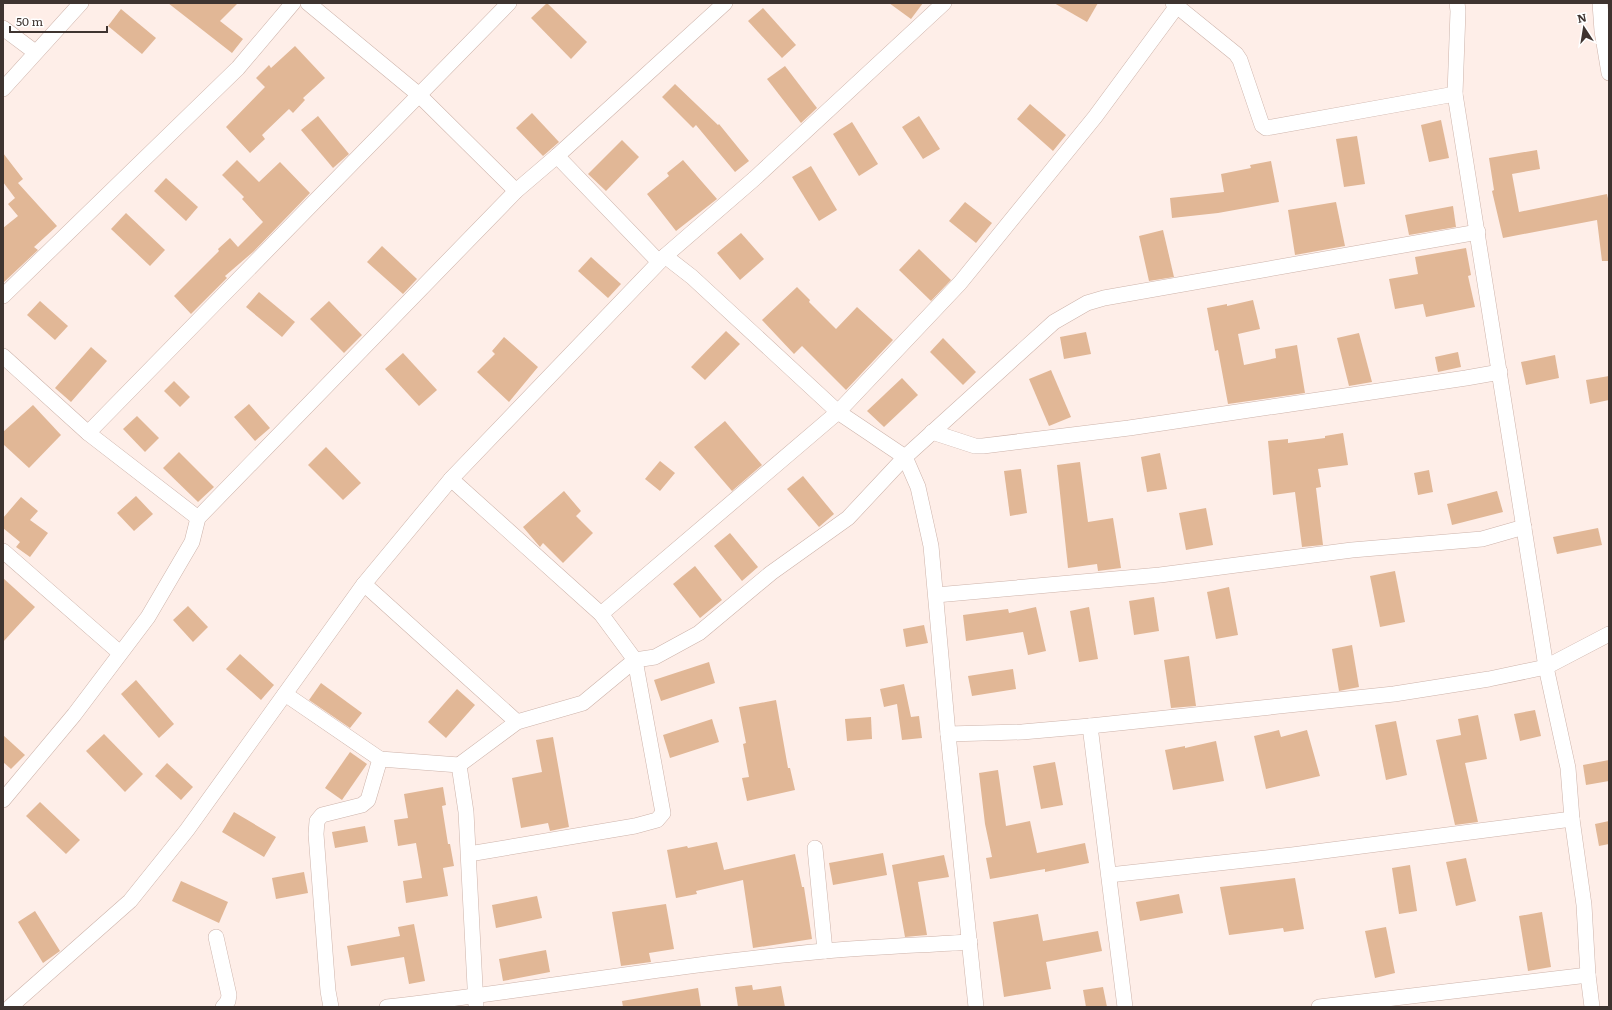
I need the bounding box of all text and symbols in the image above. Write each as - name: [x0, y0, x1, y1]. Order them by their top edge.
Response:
- scale bar: [10, 8, 107, 34]
- north arrow: [1564, 8, 1604, 48]
- text: N: [1576, 8, 1588, 26]
- text: 50 m: [16, 12, 43, 30]

